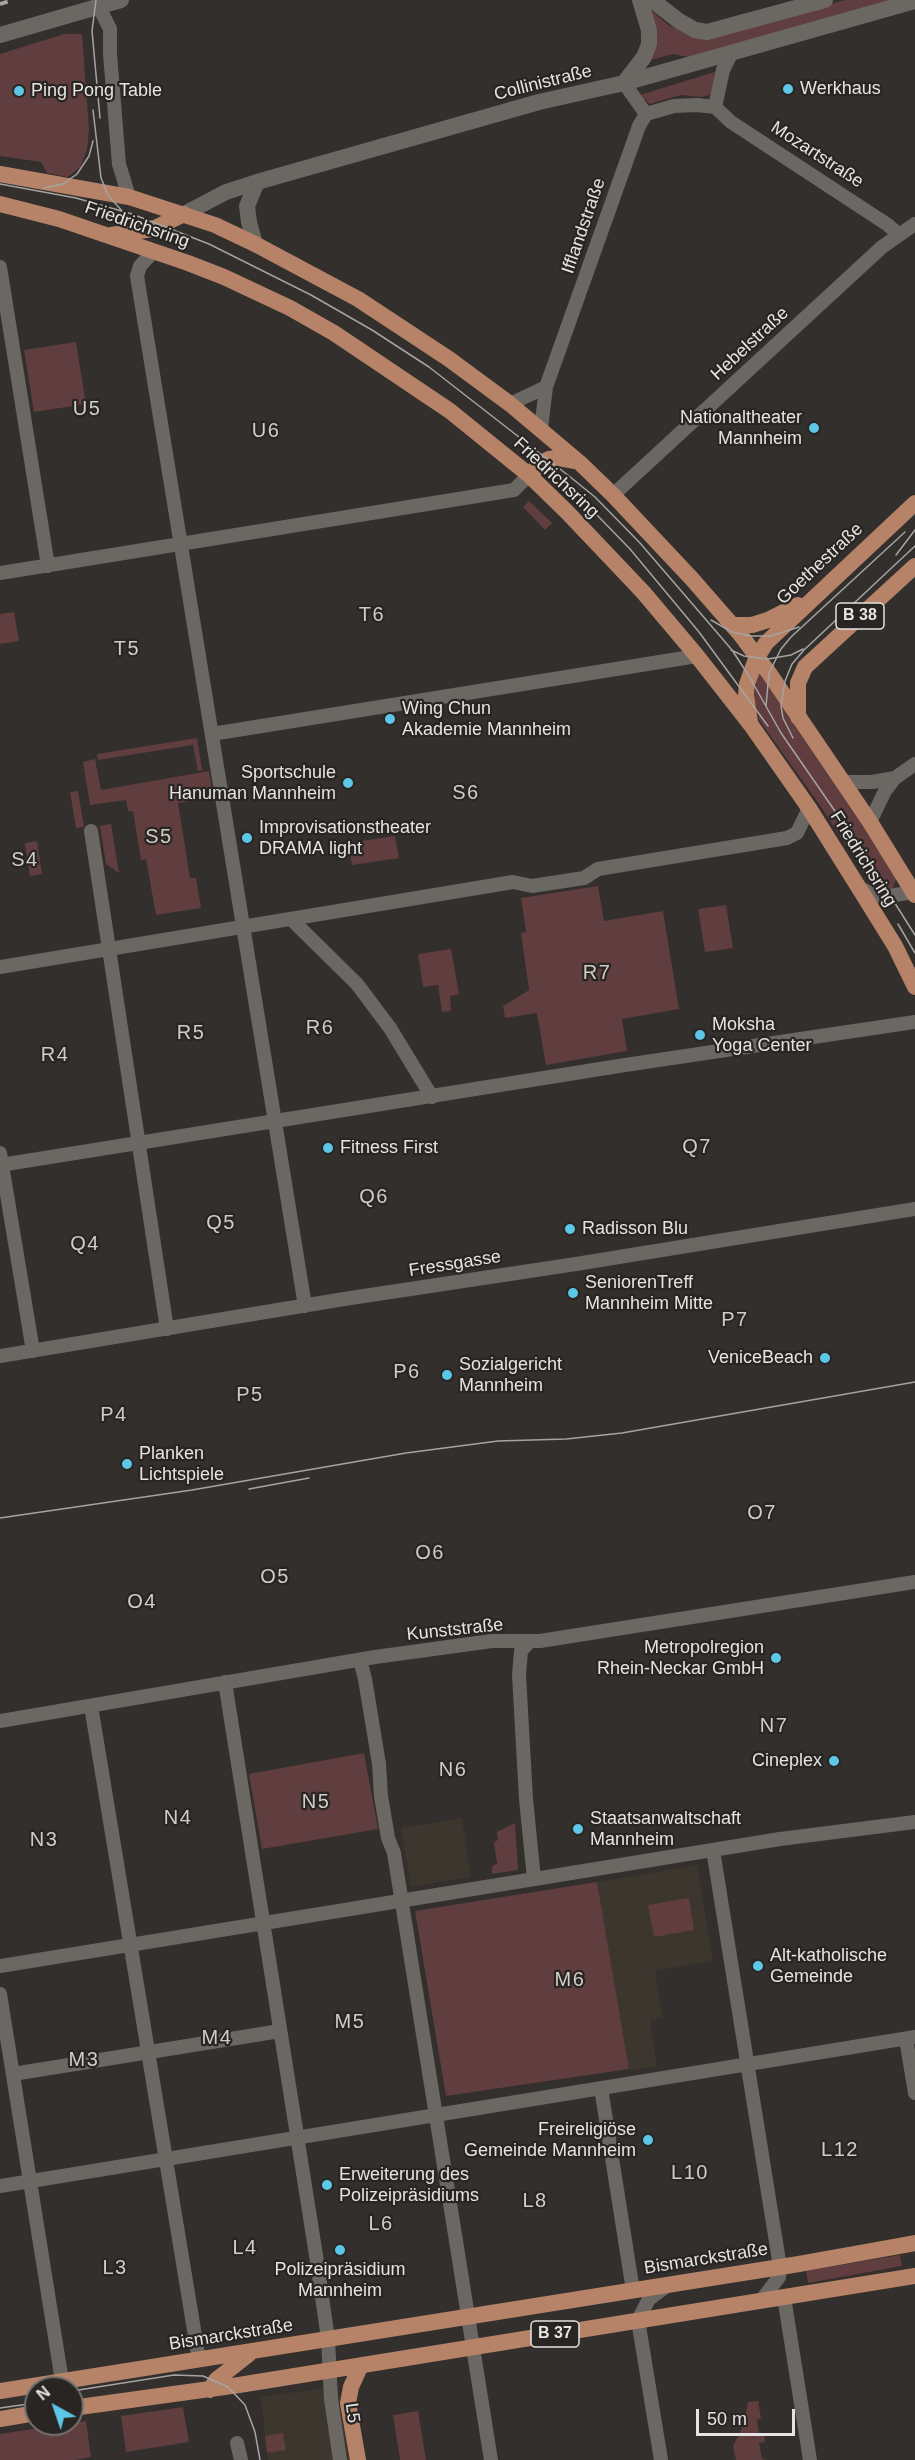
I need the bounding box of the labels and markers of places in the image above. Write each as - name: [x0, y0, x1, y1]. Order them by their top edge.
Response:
- place label: Werkhaus: [800, 78, 881, 100]
- place label: Ping Pong Table: [31, 80, 162, 102]
- marker: Werkhaus: [781, 82, 795, 96]
- marker: Ping Pong Table: [12, 84, 26, 98]
- place label: Nationaltheater Mannheim: [680, 407, 802, 450]
- marker: Nationaltheater Mannheim: [807, 421, 821, 435]
- place label: Wing Chun Akademie Mannheim: [402, 698, 571, 740]
- marker: Wing Chun Akademie Mannheim: [383, 712, 397, 726]
- place label: Sportschule Hanuman Mannheim: [169, 762, 336, 804]
- marker: Sportschule Hanuman Mannheim: [341, 776, 355, 790]
- place label: Improvisationstheater DRAMA light: [259, 817, 431, 860]
- marker: Improvisationstheater DRAMA light: [240, 831, 254, 845]
- place label: Moksha Yoga Center: [712, 1014, 811, 1056]
- marker: Moksha Yoga Center: [693, 1028, 707, 1042]
- place label: Fitness First: [340, 1137, 438, 1159]
- marker: Fitness First: [321, 1141, 335, 1155]
- place label: Radisson Blu: [582, 1218, 688, 1240]
- marker: Radisson Blu: [563, 1222, 577, 1236]
- place label: SeniorenTreff Mannheim Mitte: [585, 1272, 713, 1314]
- marker: SeniorenTreff Mannheim Mitte: [566, 1286, 580, 1300]
- place label: VeniceBeach: [708, 1347, 813, 1369]
- marker: VeniceBeach: [818, 1351, 832, 1365]
- place label: Sozialgericht Mannheim: [459, 1354, 562, 1396]
- marker: Sozialgericht Mannheim: [440, 1368, 454, 1382]
- place label: Planken Lichtspiele: [139, 1443, 224, 1486]
- marker: Planken Lichtspiele: [120, 1457, 134, 1471]
- place label: Metropolregion Rhein-Neckar GmbH: [597, 1637, 764, 1680]
- marker: Metropolregion Rhein-Neckar GmbH: [769, 1651, 783, 1665]
- place label: Cineplex: [752, 1750, 822, 1772]
- marker: Cineplex: [827, 1754, 841, 1768]
- place label: Staatsanwaltschaft Mannheim: [590, 1808, 741, 1850]
- marker: Staatsanwaltschaft Mannheim: [571, 1822, 585, 1836]
- place label: Alt-katholische Gemeinde: [770, 1945, 887, 1988]
- marker: Alt-katholische Gemeinde: [751, 1959, 765, 1973]
- place label: Freireligiöse Gemeinde Mannheim: [464, 2119, 636, 2162]
- marker: Freireligiöse Gemeinde Mannheim: [641, 2133, 655, 2147]
- place label: Erweiterung des Polizeipräsidiums: [339, 2164, 479, 2206]
- marker: Erweiterung des Polizeipräsidiums: [320, 2178, 334, 2192]
- marker: Polizeipräsidium Mannheim: [333, 2243, 347, 2257]
- place label: Polizeipräsidium Mannheim: [274, 2259, 406, 2302]

